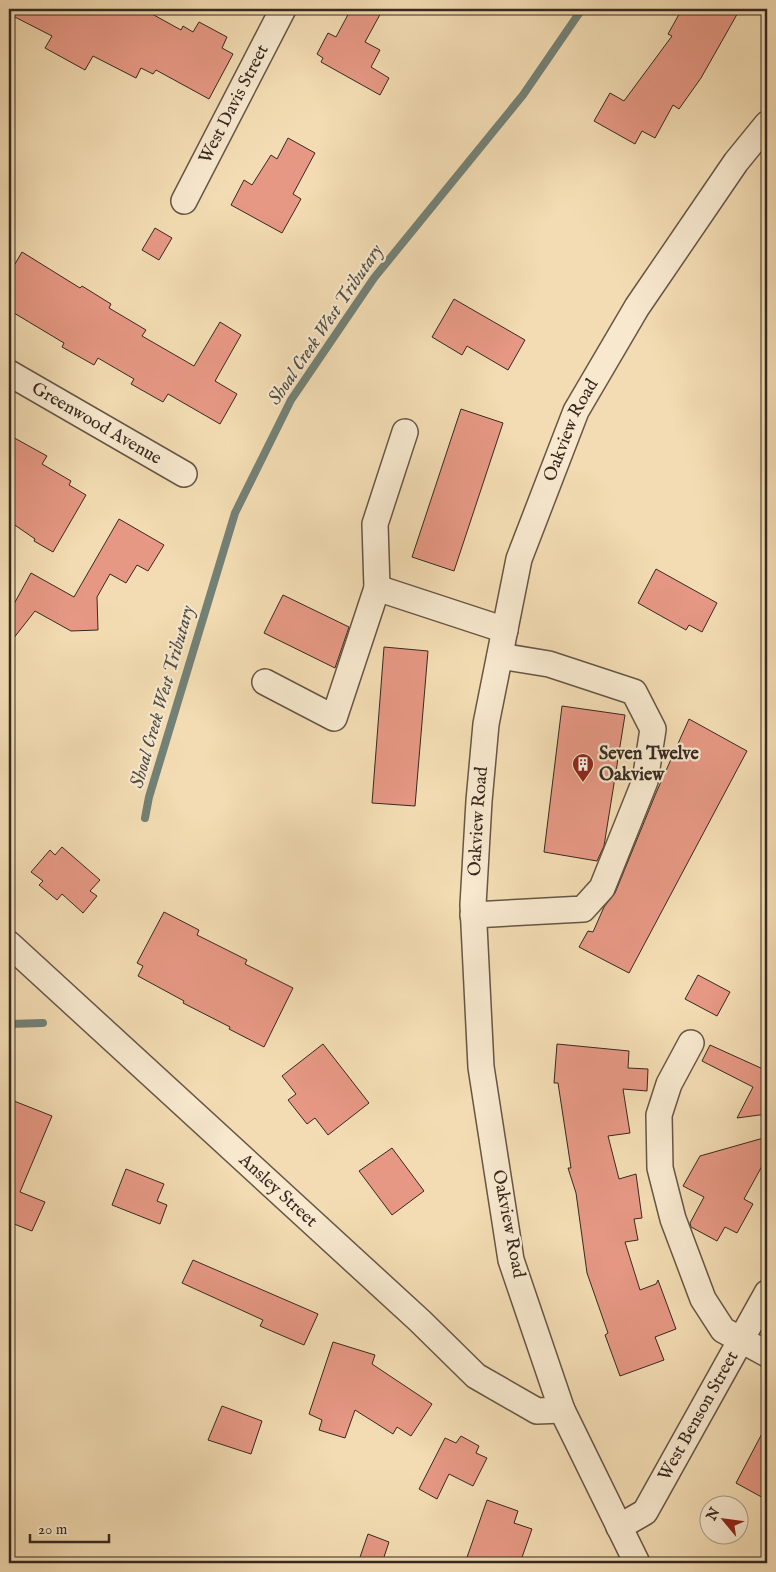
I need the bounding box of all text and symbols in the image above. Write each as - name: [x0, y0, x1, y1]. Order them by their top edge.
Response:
- street label: West Davis Street: [194, 41, 274, 168]
- water label: Shoal Creek West Tributary: [263, 239, 389, 410]
- street label: Oakview Road: [538, 374, 604, 485]
- street label: Greenwood Avenue: [27, 377, 166, 470]
- water label: Shoal Creek West Tributary: [125, 602, 201, 791]
- place label: Seven Twelve Oakview: [599, 743, 699, 787]
- building icon: Seven Twelve Oakview: [571, 752, 595, 783]
- street label: Oakview Road: [463, 765, 494, 877]
- street label: Ansley Street: [233, 1148, 322, 1233]
- street label: Oakview Road: [486, 1168, 530, 1280]
- street label: West Benson Street: [653, 1347, 744, 1485]
- north arrow: [698, 1494, 748, 1544]
- text: N: [702, 1505, 724, 1525]
- scale bar: [30, 1512, 109, 1544]
- text: 20 m: [38, 1520, 68, 1539]

